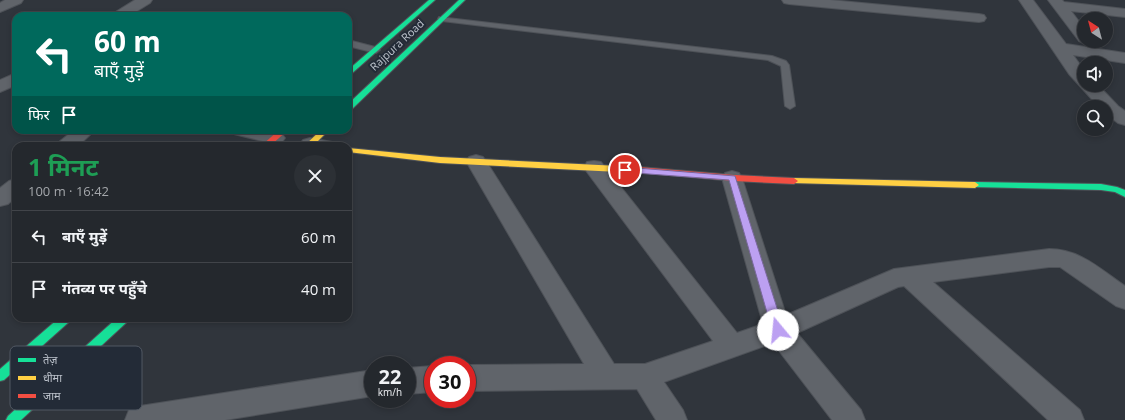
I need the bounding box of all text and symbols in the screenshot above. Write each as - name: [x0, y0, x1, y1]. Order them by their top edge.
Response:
- north arrow: [1077, 12, 1113, 48]
- map controls: [1077, 12, 1113, 136]
- street label: Rajpura Road: [366, 16, 427, 74]
- text: 60 m: [94, 22, 161, 60]
- icon: left: [28, 28, 80, 80]
- button: sound: [1077, 56, 1113, 92]
- text: बाएँ मुड़ें: [94, 58, 144, 82]
- button: search: [1077, 100, 1113, 136]
- text: फिर: [28, 104, 50, 124]
- icon: arrive: [58, 104, 80, 126]
- text: 1 मिनट: [28, 150, 98, 183]
- pin: [608, 153, 642, 187]
- button: close: [294, 155, 336, 197]
- icon: arrive: [614, 159, 636, 181]
- text: 100 m · 16:42: [28, 182, 109, 200]
- icon: left: [28, 226, 50, 248]
- text: बाएँ मुड़ें: [62, 226, 107, 246]
- text: 60 m: [301, 227, 336, 247]
- icon: arrive: [28, 278, 50, 300]
- text: गंतव्य पर पहुँचे: [62, 278, 147, 298]
- text: 40 m: [301, 279, 336, 299]
- position arrow: [757, 309, 799, 351]
- legend: [10, 346, 142, 410]
- text: तेज़: [43, 352, 58, 367]
- speed limit sign: 30: [424, 356, 476, 408]
- text: 22: [379, 363, 401, 390]
- text: धीमा: [43, 370, 62, 385]
- text: km/h: [378, 385, 402, 399]
- text: जाम: [43, 388, 61, 403]

